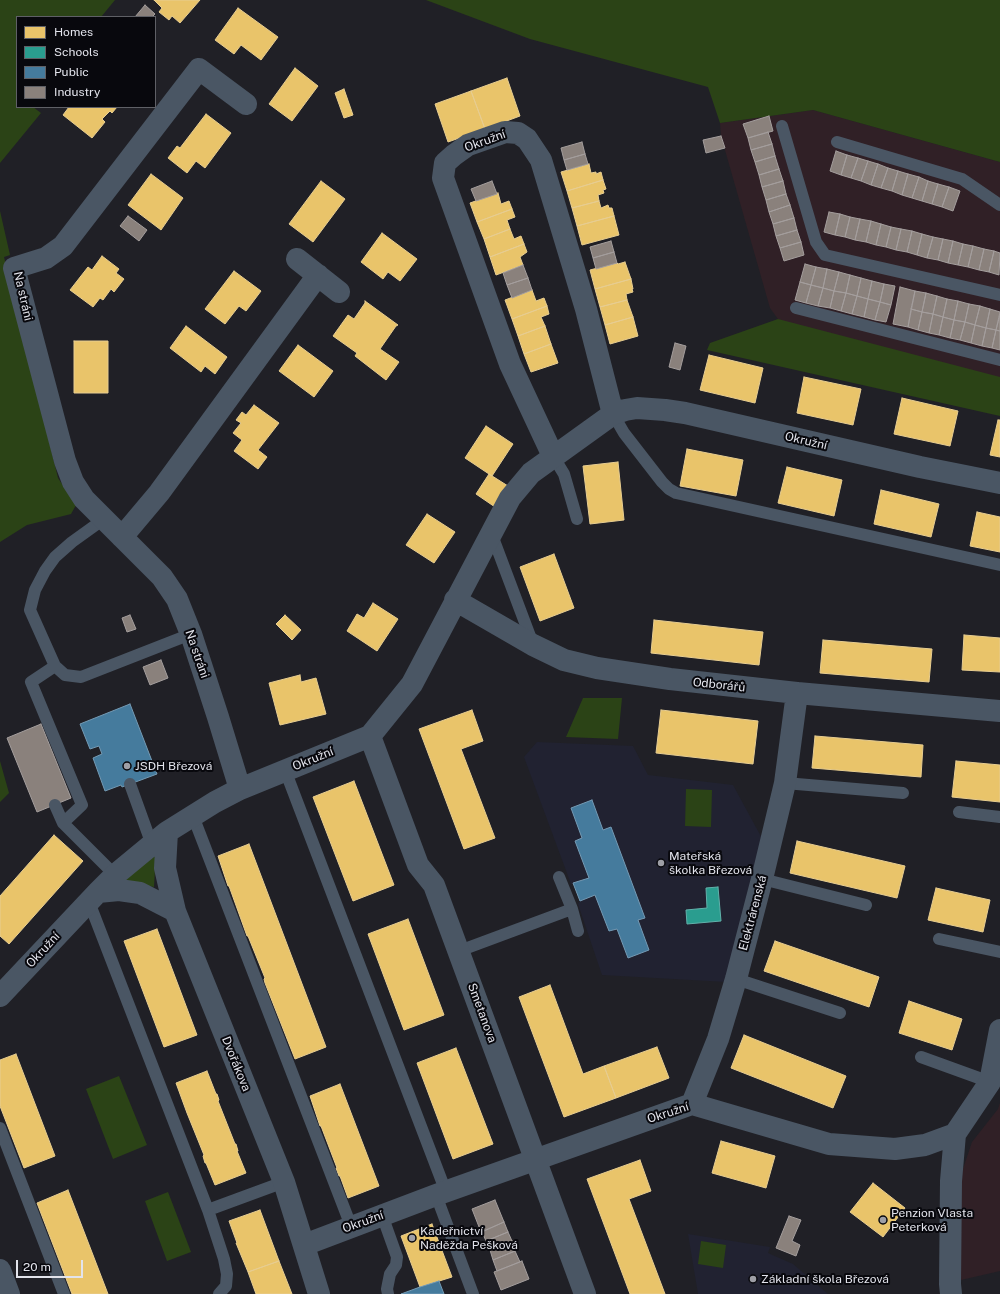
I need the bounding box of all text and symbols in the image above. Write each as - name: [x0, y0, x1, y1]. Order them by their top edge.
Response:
- legend: [16, 16, 156, 108]
- text: Homes: [54, 25, 93, 39]
- text: Schools: [54, 45, 99, 59]
- text: Public: [54, 65, 89, 79]
- text: Industry: [54, 85, 100, 99]
- street label: Okružní: [462, 127, 508, 155]
- street label: Na stráni: [10, 270, 36, 322]
- street label: Okružní: [784, 429, 828, 453]
- street label: Na stráni: [182, 628, 212, 680]
- street label: Odborářů: [692, 675, 746, 695]
- street label: Okružní: [291, 744, 335, 774]
- place label: JSDH Březová: [135, 759, 212, 773]
- marker: JSDH Březová: [122, 761, 132, 771]
- place label: Mateřská školka Březová: [669, 849, 752, 877]
- marker: Mateřská školka Březová: [656, 858, 666, 868]
- street label: Elektrárenská: [736, 874, 770, 952]
- street label: Okružní: [23, 929, 63, 971]
- street label: Smetanova: [465, 981, 499, 1045]
- street label: Dvořákova: [218, 1034, 254, 1094]
- street label: Okružní: [645, 1100, 691, 1126]
- place label: Penzion Vlasta Peterková: [891, 1206, 973, 1234]
- street label: Okružní: [340, 1208, 386, 1236]
- marker: Penzion Vlasta Peterková: [878, 1215, 888, 1225]
- place label: Kadeřnictví Naděžda Pešková: [420, 1224, 518, 1252]
- marker: Kadeřnictví Naděžda Pešková: [407, 1233, 417, 1243]
- scale bar: [18, 1252, 85, 1278]
- text: 20 m: [23, 1260, 51, 1274]
- place label: Základní škola Březová: [761, 1272, 889, 1286]
- marker: Základní škola Březová: [748, 1274, 758, 1284]

